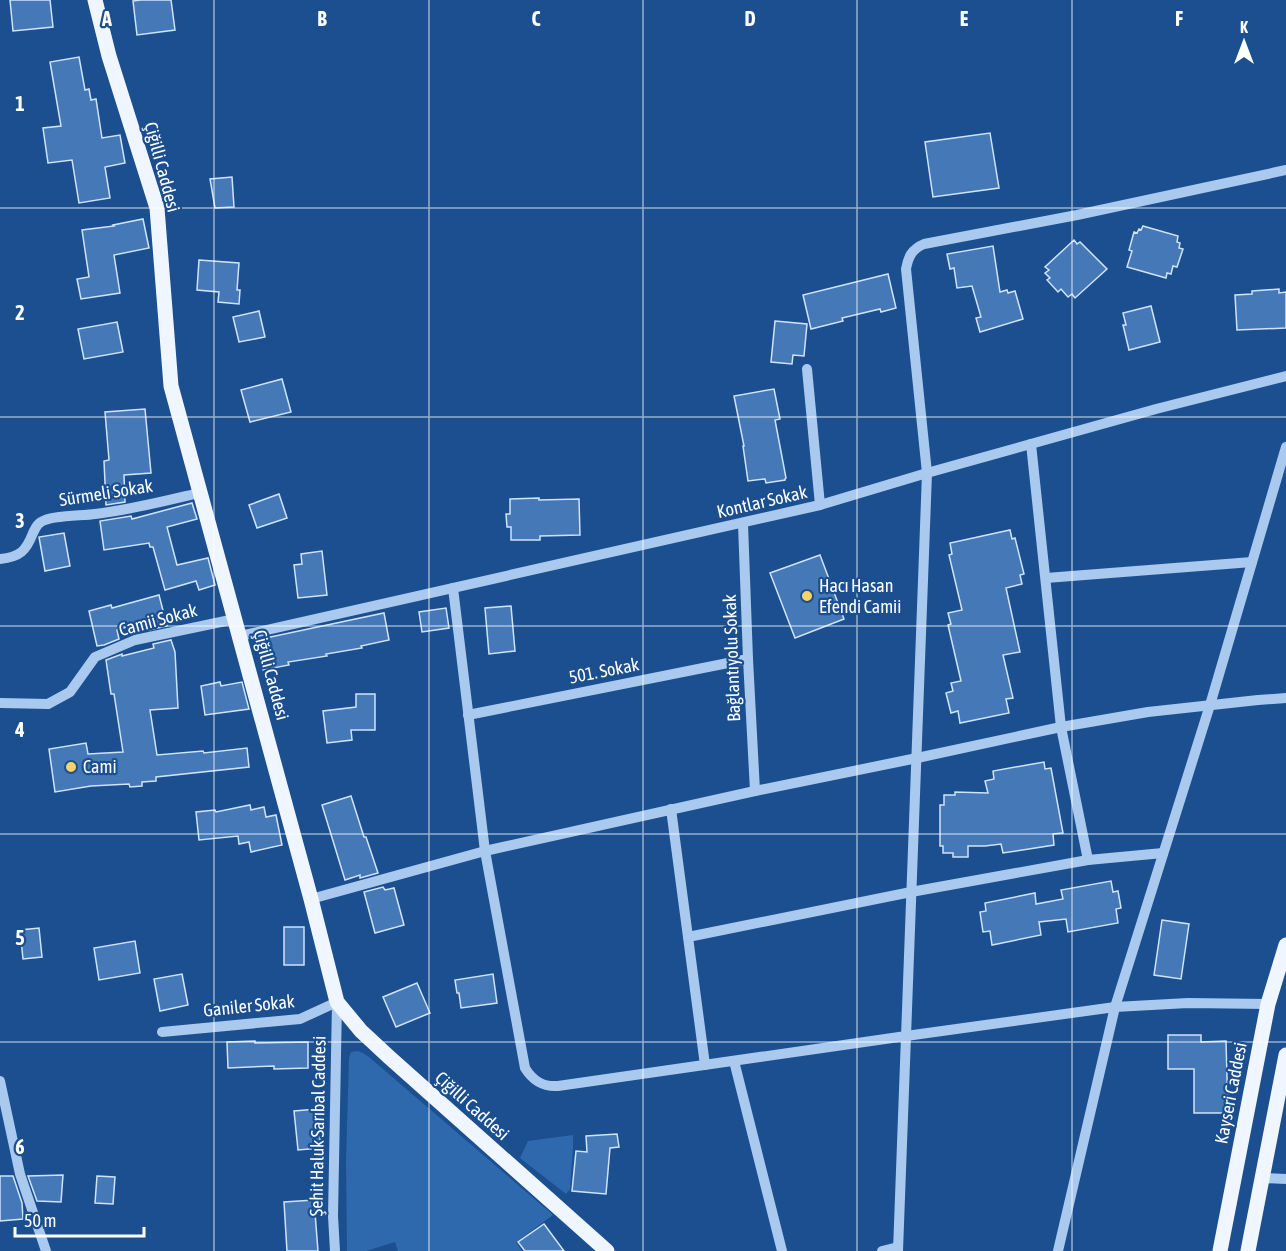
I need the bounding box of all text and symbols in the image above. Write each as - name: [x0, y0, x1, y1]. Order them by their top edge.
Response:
- text: A: [101, 7, 112, 30]
- text: B: [317, 7, 327, 30]
- text: C: [532, 7, 541, 30]
- text: D: [744, 7, 756, 30]
- text: E: [960, 7, 969, 30]
- text: F: [1175, 7, 1183, 30]
- north arrow: [1214, 12, 1274, 72]
- text: K: [1240, 18, 1248, 36]
- text: 1: [15, 92, 25, 115]
- street label: Çiğilli Caddesi: [140, 119, 185, 214]
- text: 2: [15, 301, 25, 324]
- street label: Sürmeli Sokak: [58, 475, 154, 510]
- street label: Kontlar Sokak: [715, 481, 809, 522]
- text: 3: [15, 509, 25, 532]
- place label: Hacı Hasan Efendi Camii: [819, 575, 901, 617]
- marker: Hacı Hasan Efendi Camii: [800, 589, 814, 603]
- street label: Bağlantıyolu Sokak: [719, 594, 744, 722]
- street label: Camii Sokak: [116, 599, 199, 640]
- street label: Çiğilli Caddesi: [249, 627, 294, 722]
- street label: 501. Sokak: [567, 653, 641, 688]
- text: 4: [14, 718, 25, 741]
- place label: Cami: [83, 756, 117, 777]
- marker: Cami: [64, 760, 78, 774]
- text: 5: [15, 926, 25, 949]
- street label: Ganiler Sokak: [202, 990, 296, 1021]
- street label: Şehit Haluk Sarıbal Caddesi: [305, 1035, 330, 1216]
- street label: Kayseri Caddesi: [1210, 1040, 1251, 1145]
- street label: Çiğilli Caddesi: [431, 1067, 514, 1144]
- text: 6: [15, 1135, 25, 1158]
- scale bar: [15, 1200, 144, 1238]
- text: 50 m: [24, 1210, 56, 1231]

